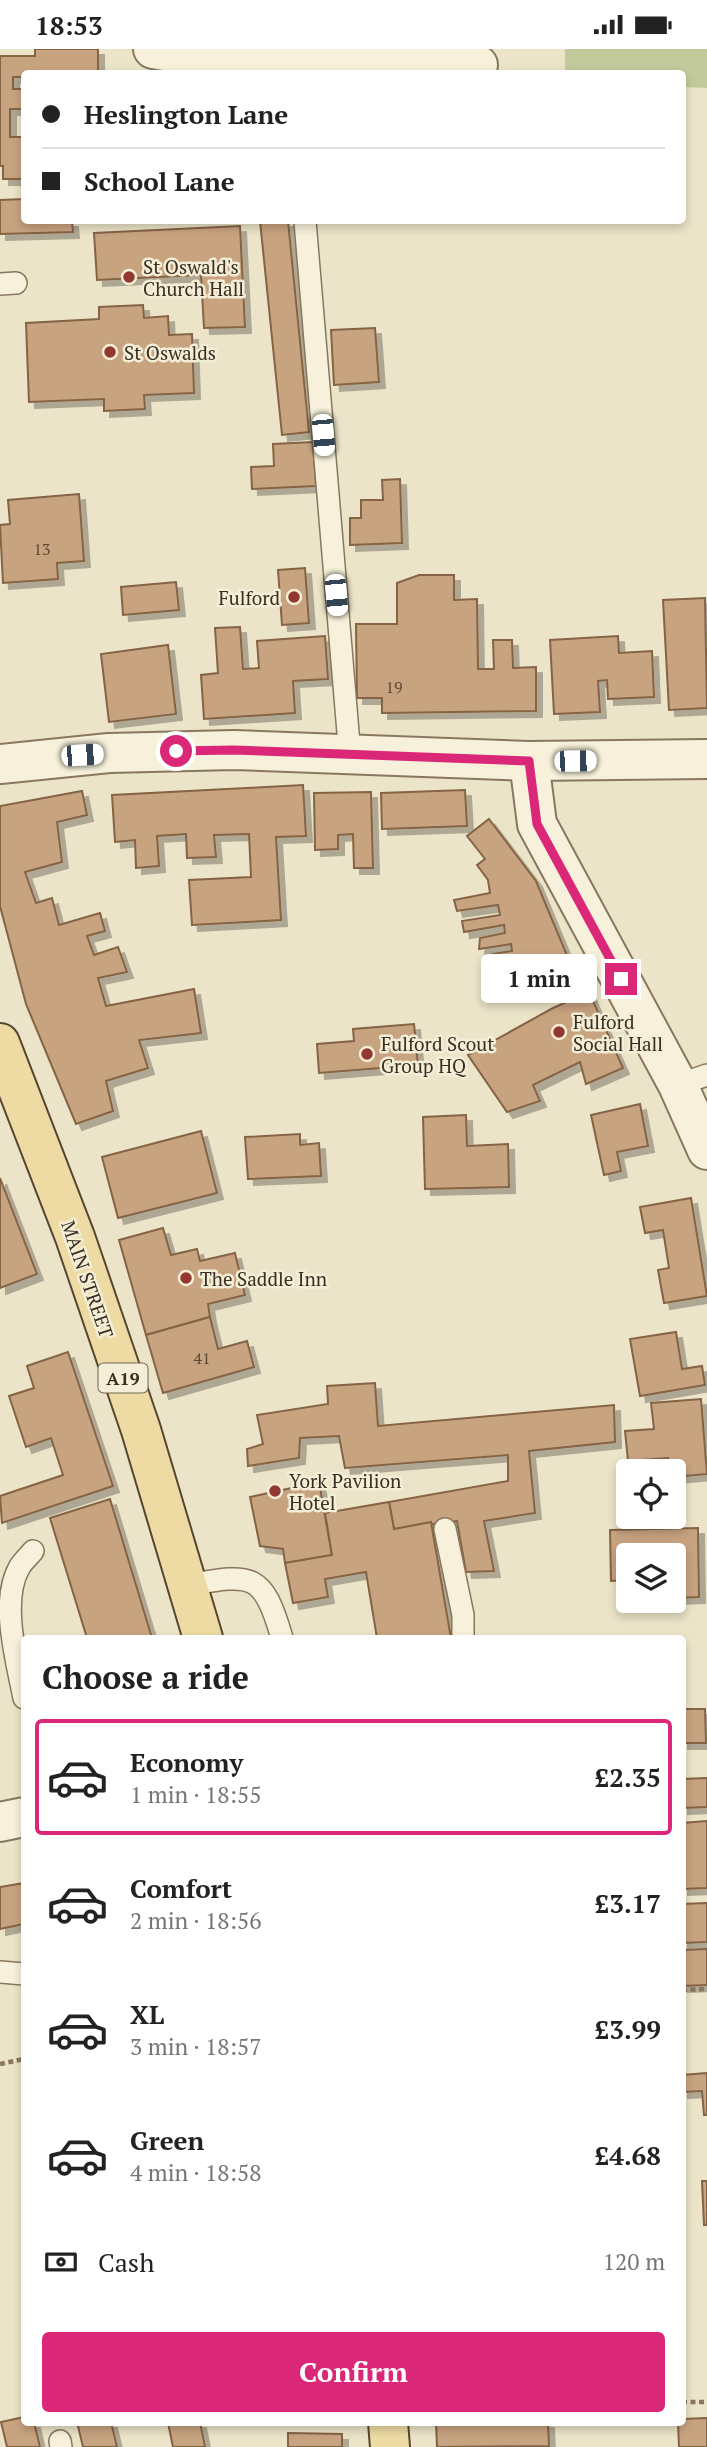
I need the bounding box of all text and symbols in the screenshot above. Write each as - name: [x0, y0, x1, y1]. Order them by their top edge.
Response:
- text: 18:53: [35, 8, 103, 42]
- text: Heslington Lane: [84, 97, 288, 131]
- text: School Lane: [84, 164, 235, 198]
- place label: St Oswald's Church Hall: [143, 254, 244, 301]
- marker: St Oswald's Church Hall: [121, 269, 137, 285]
- place label: St Oswalds: [124, 340, 216, 365]
- marker: St Oswalds: [102, 344, 118, 360]
- car: [311, 413, 336, 457]
- house number: 13: [33, 538, 51, 560]
- car: [324, 573, 349, 617]
- place label: Fulford: [219, 585, 280, 610]
- marker: Fulford: [286, 589, 302, 605]
- house number: 19: [385, 676, 403, 698]
- route start: [160, 735, 192, 767]
- car: [61, 743, 104, 767]
- car: [554, 750, 597, 772]
- callout: 1 min: [481, 955, 596, 1003]
- text: 1 min: [508, 963, 570, 994]
- route end: [605, 963, 637, 995]
- place label: Fulford Social Hall: [573, 1009, 663, 1056]
- marker: Fulford Social Hall: [551, 1024, 567, 1040]
- place label: Fulford Scout Group HQ: [381, 1031, 494, 1078]
- marker: Fulford Scout Group HQ: [359, 1046, 375, 1062]
- street label: MAIN STREET: [56, 1217, 120, 1341]
- place label: The Saddle Inn: [200, 1266, 327, 1291]
- marker: The Saddle Inn: [178, 1270, 194, 1286]
- house number: 41: [193, 1347, 211, 1369]
- road number: A19: [99, 1363, 148, 1393]
- map controls: [616, 1459, 686, 1613]
- button: locate: [616, 1459, 686, 1529]
- place label: York Pavilion Hotel: [289, 1468, 401, 1515]
- marker: York Pavilion Hotel: [267, 1483, 283, 1499]
- button: layers: [616, 1543, 686, 1613]
- text: Choose a ride: [42, 1656, 249, 1698]
- text: Economy: [130, 1745, 243, 1779]
- icon: car: [46, 1746, 109, 1809]
- text: £2.35: [595, 1760, 661, 1794]
- text: 1 min · 18:55: [130, 1779, 262, 1810]
- text: Comfort: [130, 1871, 232, 1905]
- icon: car: [46, 1872, 109, 1935]
- text: £3.17: [595, 1886, 661, 1920]
- text: 2 min · 18:56: [130, 1905, 262, 1936]
- text: XL: [130, 1997, 164, 2031]
- icon: car: [46, 1998, 109, 2061]
- text: £3.99: [595, 2012, 661, 2046]
- text: 3 min · 18:57: [130, 2031, 262, 2062]
- text: Green: [130, 2123, 204, 2157]
- icon: car: [46, 2124, 109, 2187]
- text: £4.68: [595, 2138, 661, 2172]
- text: 4 min · 18:58: [130, 2157, 262, 2188]
- icon: cash: [42, 2243, 80, 2281]
- text: Cash: [98, 2245, 154, 2279]
- text: 120 m: [603, 2246, 665, 2277]
- button: Confirm: [42, 2332, 665, 2412]

